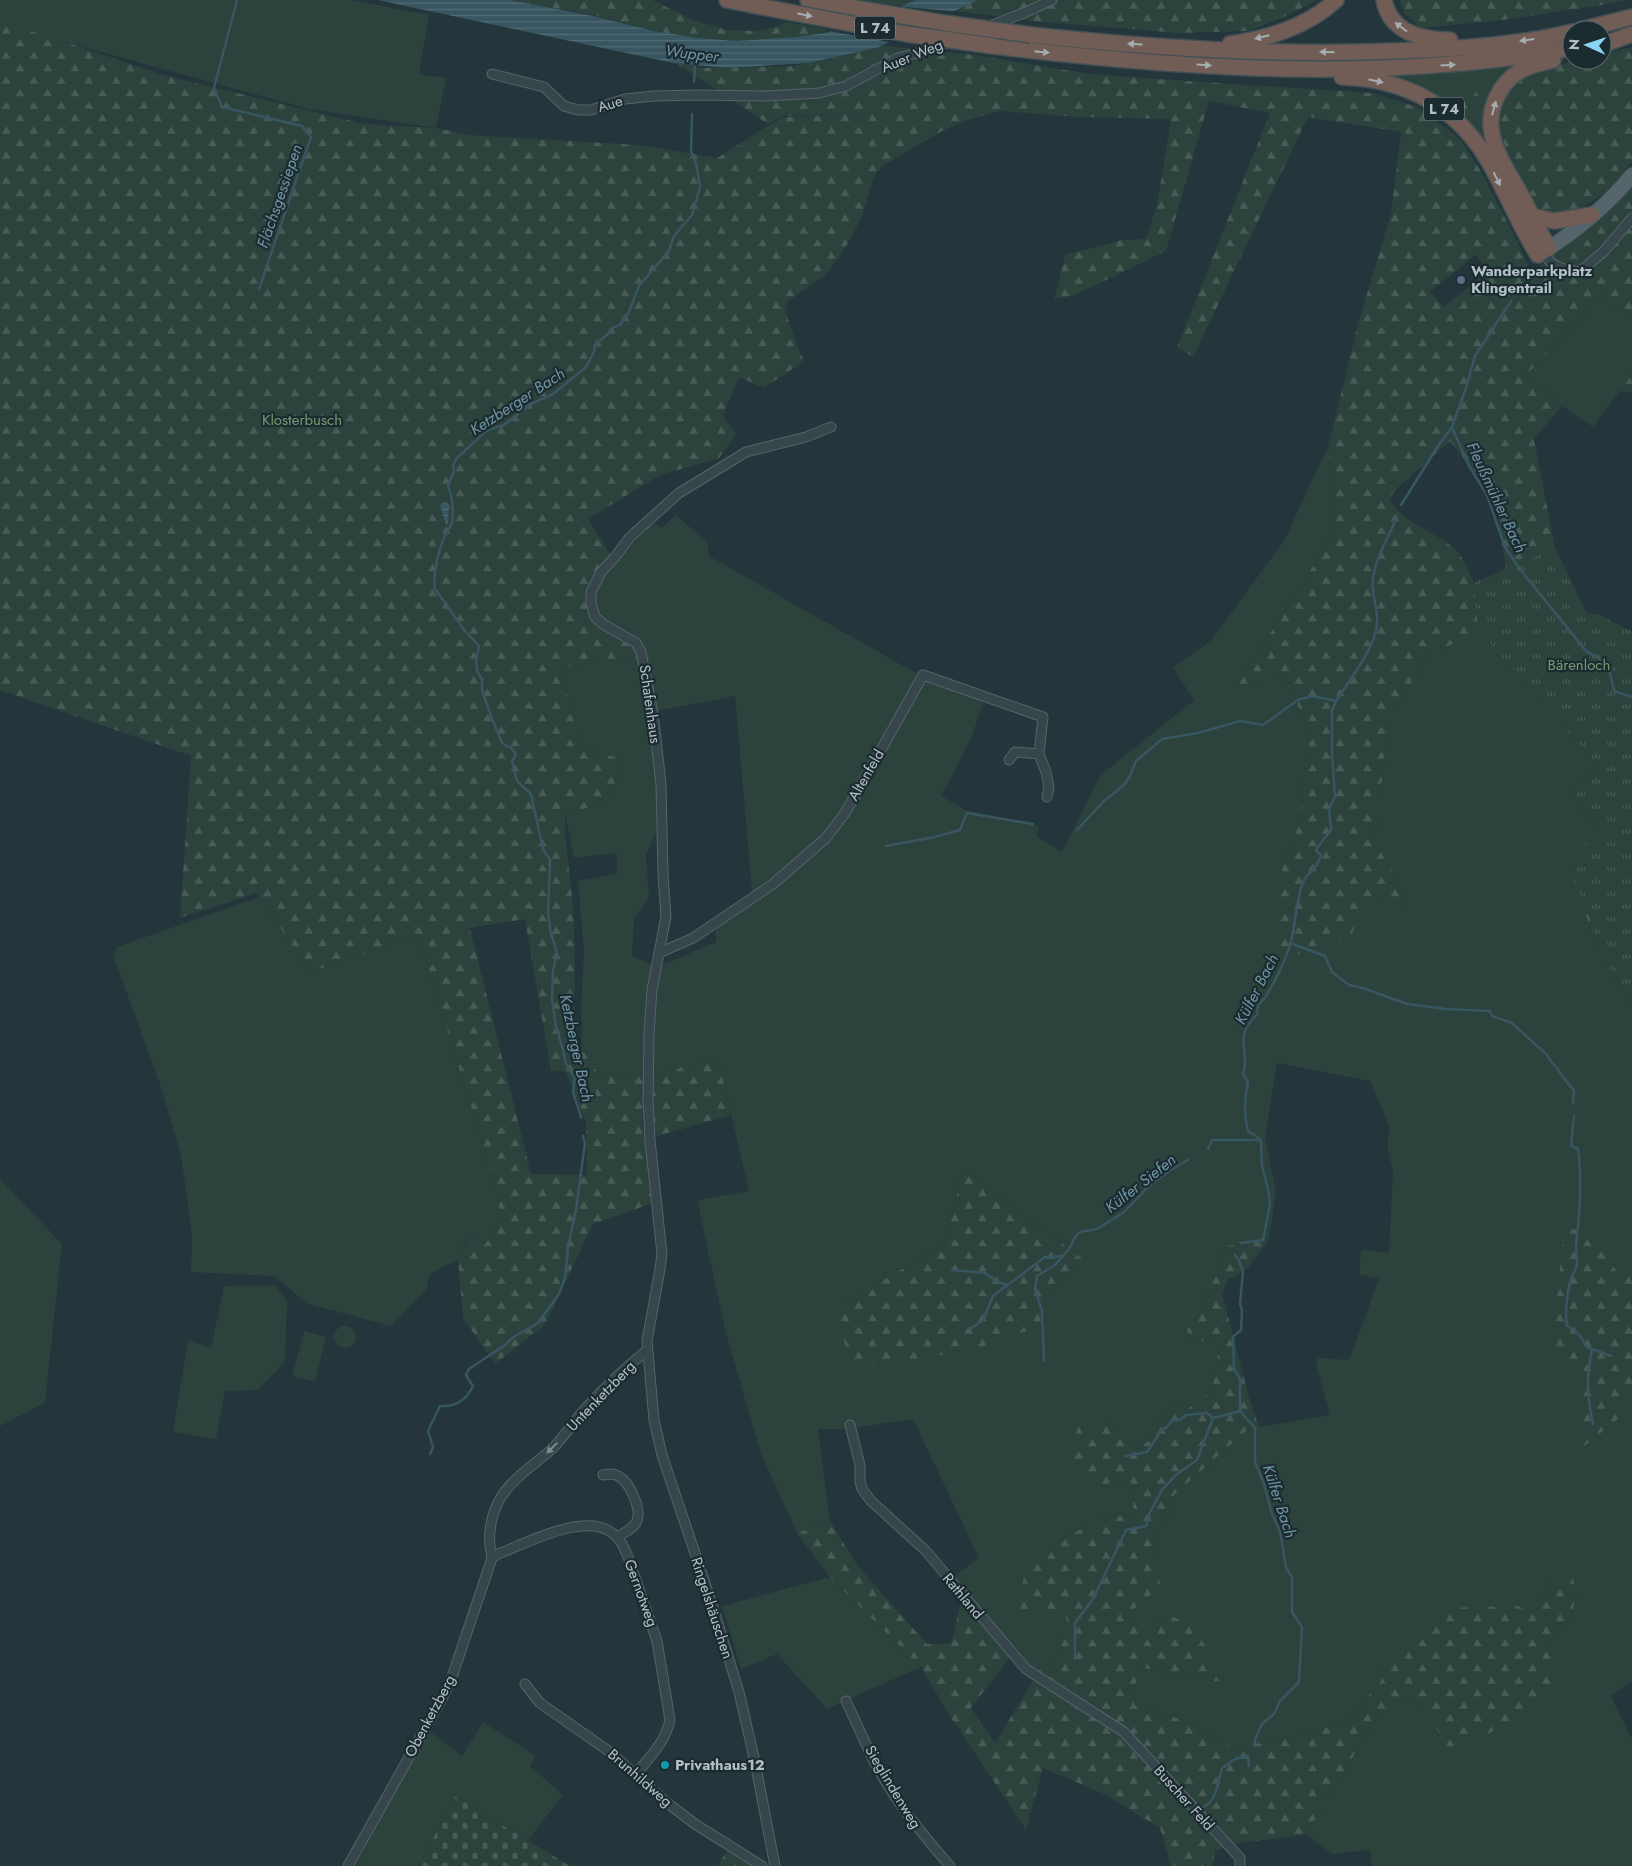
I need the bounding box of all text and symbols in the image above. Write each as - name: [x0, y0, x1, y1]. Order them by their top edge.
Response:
- one-way arrow: [797, 12, 813, 20]
- road number: L 74: [855, 16, 895, 40]
- north arrow: [1562, 20, 1612, 70]
- one-way arrow: [1395, 22, 1408, 33]
- one-way arrow: [1254, 33, 1269, 41]
- street label: Auer Weg: [878, 34, 946, 78]
- one-way arrow: [1518, 36, 1534, 44]
- text: N: [1564, 38, 1584, 50]
- water label: Wupper: [664, 39, 722, 68]
- one-way arrow: [1127, 40, 1143, 48]
- one-way arrow: [1034, 48, 1050, 56]
- one-way arrow: [1319, 48, 1335, 56]
- one-way arrow: [1440, 60, 1456, 68]
- one-way arrow: [1196, 61, 1212, 69]
- one-way arrow: [1369, 78, 1385, 86]
- street label: Aue: [595, 90, 626, 118]
- road number: L 74: [1424, 98, 1464, 120]
- one-way arrow: [1490, 101, 1498, 116]
- water label: Flächsgessiepen: [251, 141, 308, 251]
- one-way arrow: [1493, 172, 1501, 186]
- place label: Wanderparkplatz Klingentrail: [1471, 260, 1593, 299]
- marker: Wanderparkplatz Klingentrail: [1455, 274, 1467, 286]
- water label: Ketzberger Bach: [465, 362, 569, 441]
- park label: Klosterbusch: [262, 409, 342, 431]
- water label: Fleußmühler Bach: [1461, 438, 1532, 556]
- park label: Bärenloch: [1548, 654, 1610, 676]
- street label: Schafenhaus: [634, 663, 666, 745]
- street label: Altenfeld: [842, 745, 890, 805]
- water label: Külfer Bach: [1229, 950, 1284, 1028]
- water label: Ketzberger Bach: [554, 992, 599, 1104]
- water label: Külfer Siefen: [1100, 1148, 1181, 1218]
- street label: Untenketzberg: [562, 1356, 640, 1436]
- one-way arrow: [546, 1442, 558, 1454]
- water label: Külfer Bach: [1257, 1461, 1302, 1541]
- street label: Ringelshäuschen: [685, 1554, 739, 1662]
- street label: Gernotweg: [619, 1556, 663, 1630]
- street label: Rathland: [937, 1568, 989, 1624]
- street label: Obenketzberg: [399, 1671, 461, 1761]
- street label: Sieglindenweg: [859, 1741, 927, 1833]
- street label: Brunhildweg: [603, 1744, 677, 1812]
- place label: Privathaus12: [675, 1754, 765, 1776]
- marker: Privathaus12: [659, 1759, 671, 1771]
- street label: Buscher Feld: [1149, 1760, 1219, 1836]

